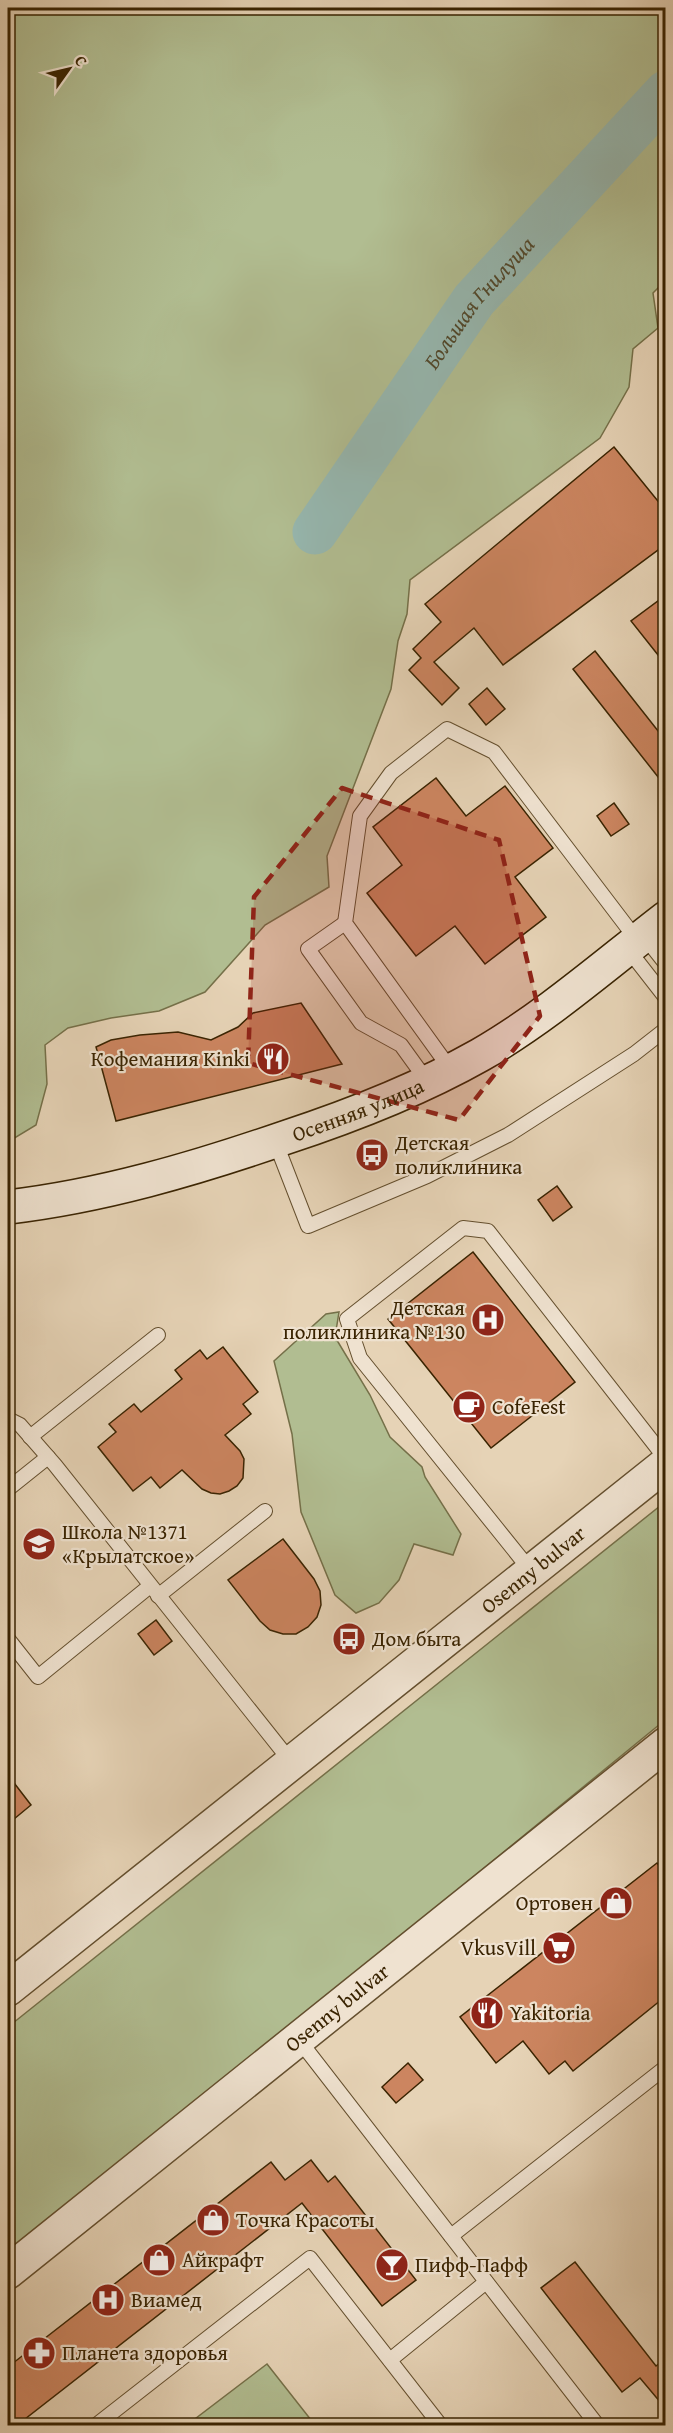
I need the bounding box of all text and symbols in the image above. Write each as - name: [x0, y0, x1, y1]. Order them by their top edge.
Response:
- north arrow: [39, 39, 99, 99]
- text: С: [69, 50, 94, 71]
- water label: Большая Гнилуша: [415, 229, 541, 375]
- restaurant icon: Кофемания Kinki: [255, 1041, 291, 1077]
- place label: Кофемания Kinki: [91, 1043, 250, 1074]
- street label: Осенняя улица: [288, 1070, 429, 1149]
- place label: Детская поликлиника: [394, 1127, 522, 1182]
- bus stop icon: Детская поликлиника: [354, 1137, 390, 1173]
- place label: Детская поликлиника №130: [283, 1292, 465, 1347]
- hospital icon: Детская поликлиника №130: [470, 1302, 506, 1338]
- cafe icon: CofeFest: [451, 1389, 487, 1425]
- place label: CofeFest: [492, 1391, 566, 1422]
- place label: Школа №1371 «Крылатское»: [62, 1516, 194, 1571]
- street label: Osenny bulvar: [474, 1518, 592, 1621]
- school or university icon: Школа №1371 «Крылатское»: [21, 1526, 57, 1562]
- bus stop icon: Дом быта: [331, 1621, 367, 1657]
- place label: Дом быта: [371, 1623, 461, 1654]
- shop icon: Ортовен: [598, 1885, 634, 1921]
- place label: Ортовен: [516, 1887, 593, 1918]
- supermarket icon: VkusVill: [541, 1930, 577, 1966]
- place label: VkusVill: [460, 1932, 536, 1963]
- street label: Osenny bulvar: [278, 1956, 396, 2059]
- restaurant icon: Yakitoria: [469, 1995, 505, 2031]
- place label: Yakitoria: [510, 1997, 591, 2028]
- shop icon: Точка Красоты: [195, 2202, 231, 2238]
- place label: Точка Красоты: [236, 2204, 375, 2235]
- shop icon: Айкрафт: [141, 2242, 177, 2278]
- place label: Айкрафт: [182, 2244, 264, 2275]
- bar icon: Пифф-Пафф: [374, 2247, 410, 2283]
- place label: Пифф-Пафф: [415, 2249, 528, 2280]
- hospital icon: Виамед: [90, 2282, 126, 2318]
- place label: Виамед: [131, 2284, 202, 2315]
- pharmacy icon: Планета здоровья: [21, 2335, 57, 2371]
- place label: Планета здоровья: [62, 2337, 228, 2368]

